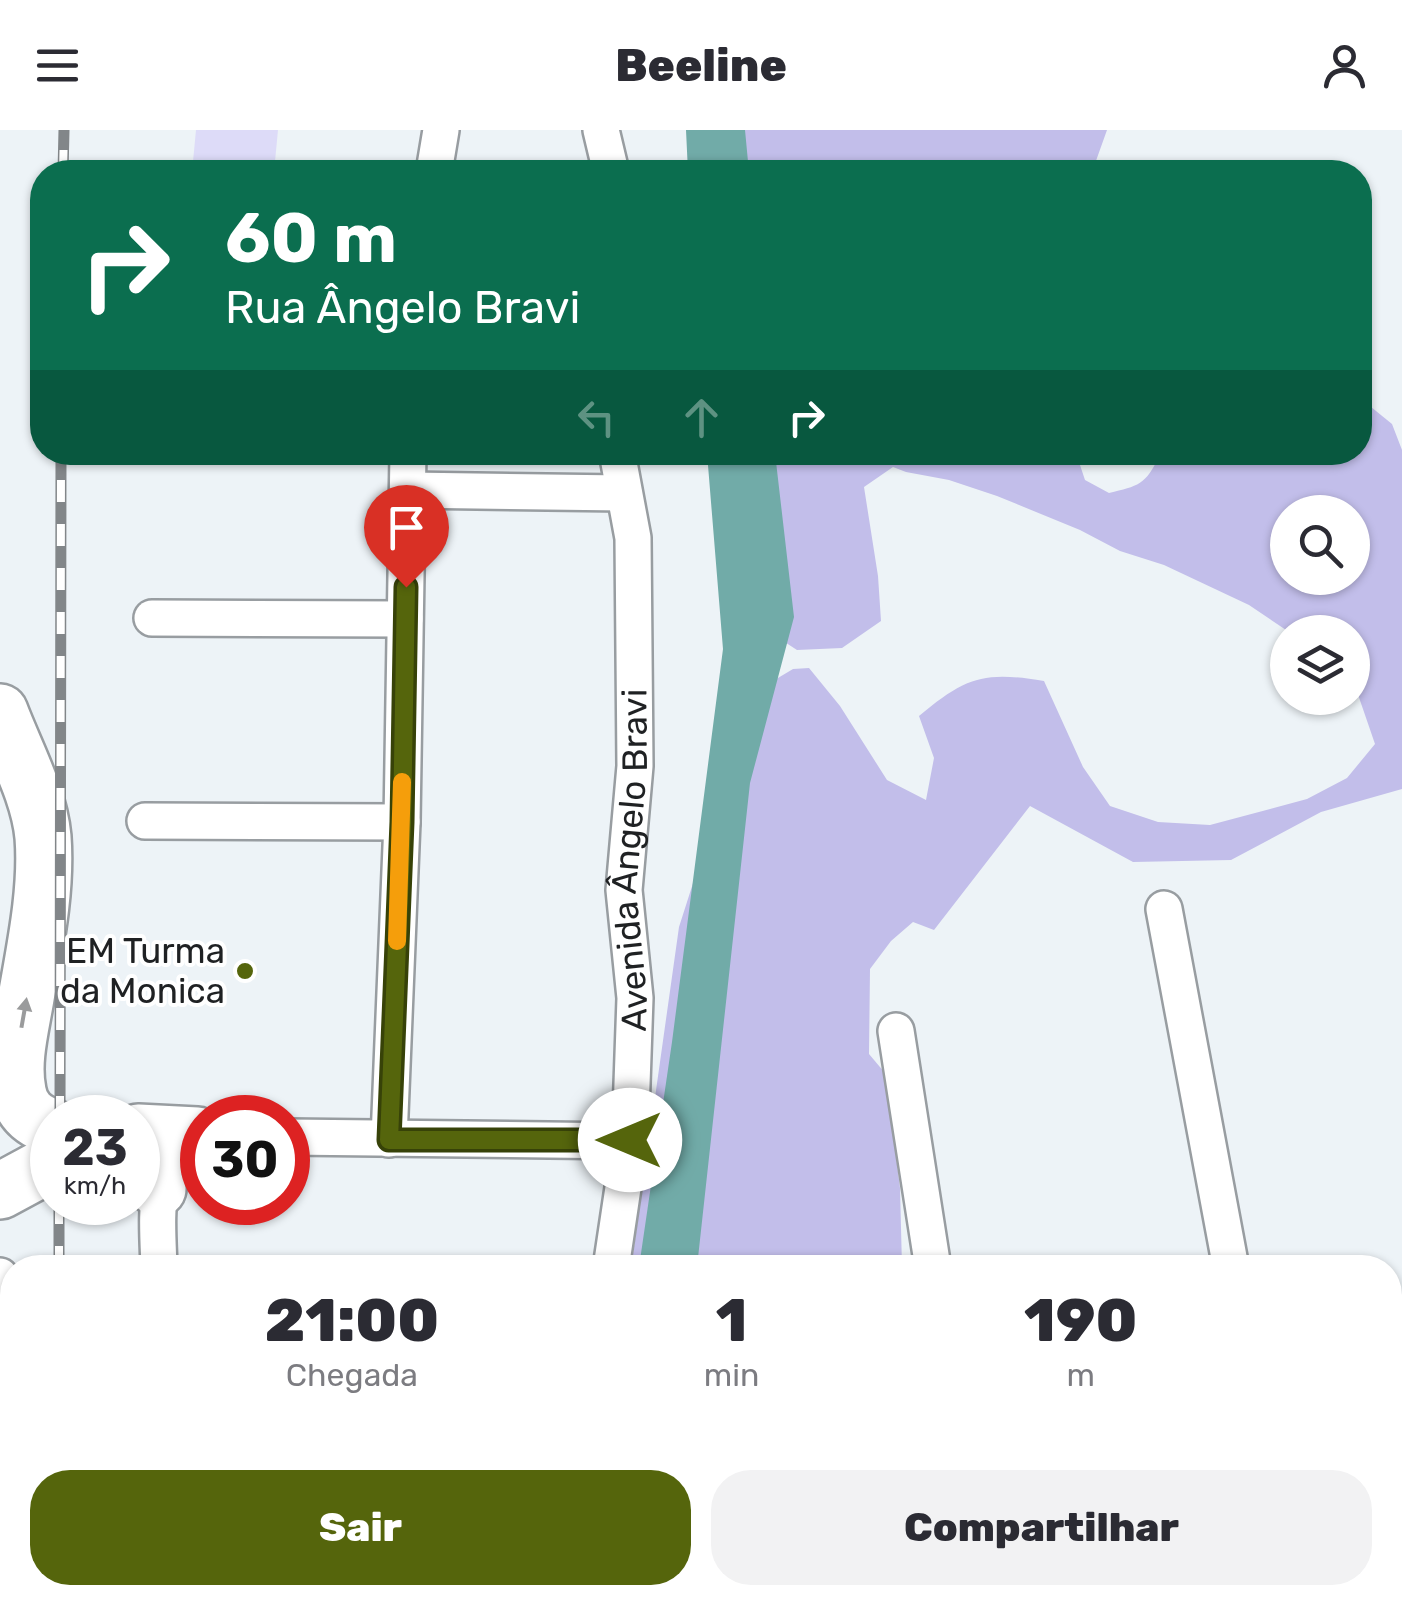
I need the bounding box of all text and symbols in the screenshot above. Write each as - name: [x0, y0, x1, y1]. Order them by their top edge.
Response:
- icon: menu: [30, 38, 85, 93]
- icon: person: [1317, 38, 1372, 93]
- text: Beeline: [615, 39, 787, 92]
- text: 60 m: [225, 197, 397, 280]
- icon: right: [60, 200, 190, 330]
- text: Rua Ângelo Bravi: [225, 281, 581, 334]
- icon: left: [569, 390, 624, 445]
- icon: ahead: [674, 390, 729, 445]
- icon: right: [779, 390, 834, 445]
- pin: [364, 485, 449, 588]
- map controls: [1270, 495, 1370, 715]
- button: search: [1270, 495, 1370, 595]
- icon: arrive: [379, 500, 434, 555]
- button: layers: [1270, 615, 1370, 715]
- street label: Avenida Ângelo Bravi: [603, 688, 656, 1032]
- place label: EM Turma da Monica: [60, 930, 225, 1012]
- marker: EM Turma da Monica: [234, 960, 256, 982]
- one-way arrow: [17, 997, 32, 1028]
- position arrow: [578, 1088, 682, 1192]
- speed limit sign: 30: [180, 1095, 310, 1225]
- text: 23: [62, 1118, 128, 1178]
- text: km/h: [64, 1171, 126, 1200]
- text: 21:00: [265, 1285, 439, 1356]
- text: 1: [716, 1285, 747, 1356]
- text: 190: [1024, 1285, 1137, 1356]
- text: Chegada: [286, 1356, 418, 1394]
- text: min: [704, 1356, 759, 1394]
- text: m: [1066, 1356, 1095, 1394]
- button: Sair: [30, 1470, 691, 1585]
- button: Compartilhar: [711, 1470, 1372, 1585]

